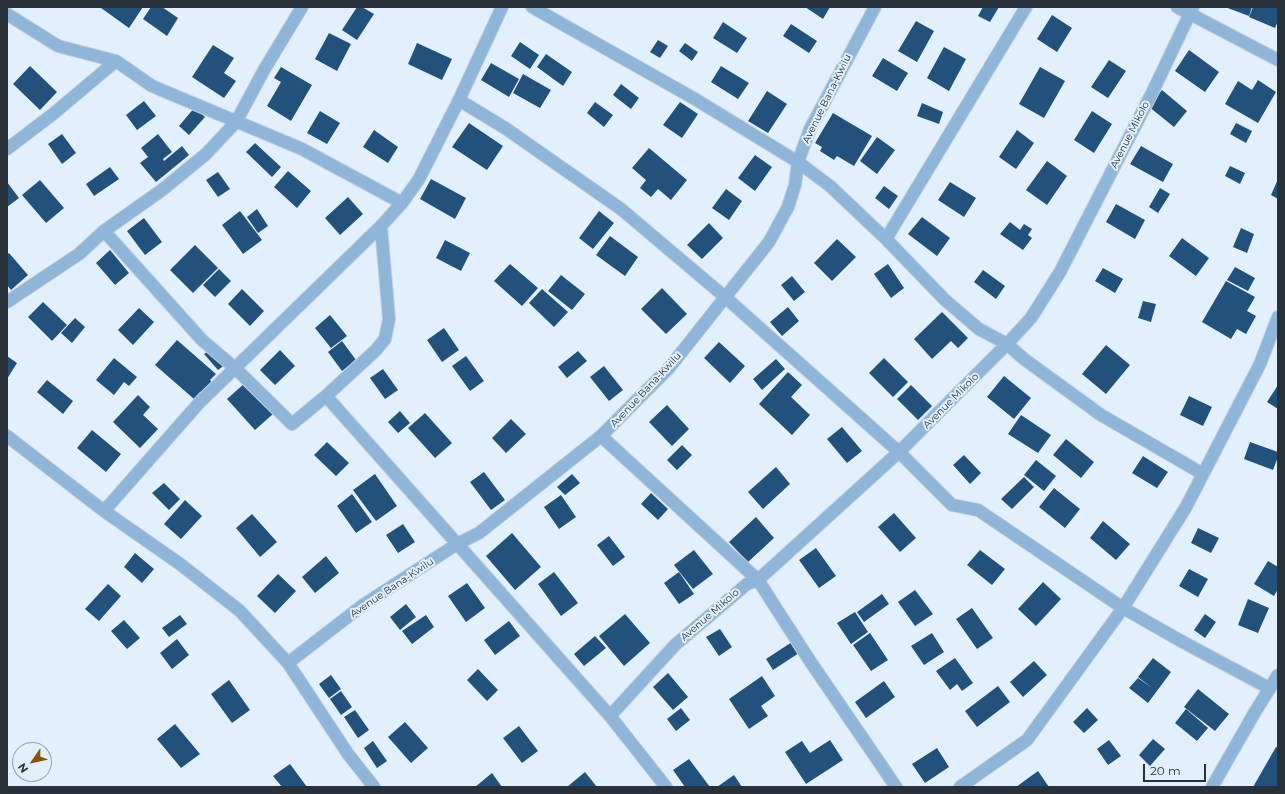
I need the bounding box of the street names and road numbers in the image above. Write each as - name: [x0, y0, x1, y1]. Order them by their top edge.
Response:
- street label: Avenue Bana-Kwilu: [800, 52, 854, 146]
- street label: Avenue Mikolo: [1108, 99, 1152, 171]
- street label: Avenue Bana-Kwilu: [608, 350, 684, 430]
- street label: Avenue Mikolo: [921, 371, 981, 431]
- street label: Avenue Bana-Kwilu: [348, 556, 436, 620]
- street label: Avenue Mikolo: [678, 586, 742, 644]

